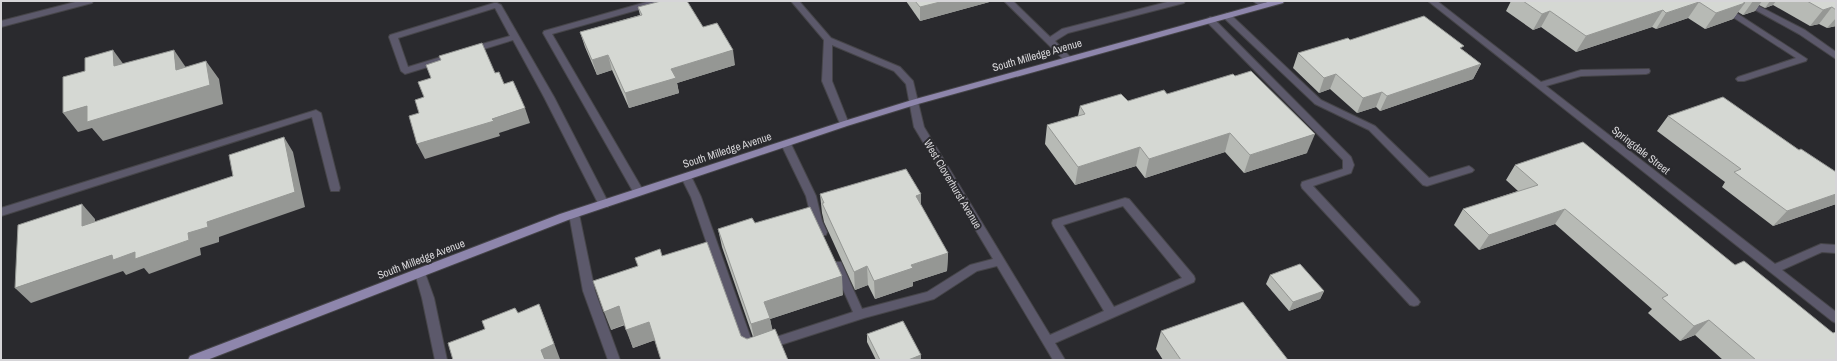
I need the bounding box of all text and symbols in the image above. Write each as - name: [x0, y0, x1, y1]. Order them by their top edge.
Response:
- street label: South Milledge Avenue: [991, 36, 1083, 74]
- street label: Springdale Street: [1609, 123, 1673, 177]
- street label: South Milledge Avenue: [681, 129, 773, 171]
- street label: West Cloverhurst Avenue: [921, 137, 985, 231]
- street label: South Milledge Avenue: [375, 236, 467, 282]

